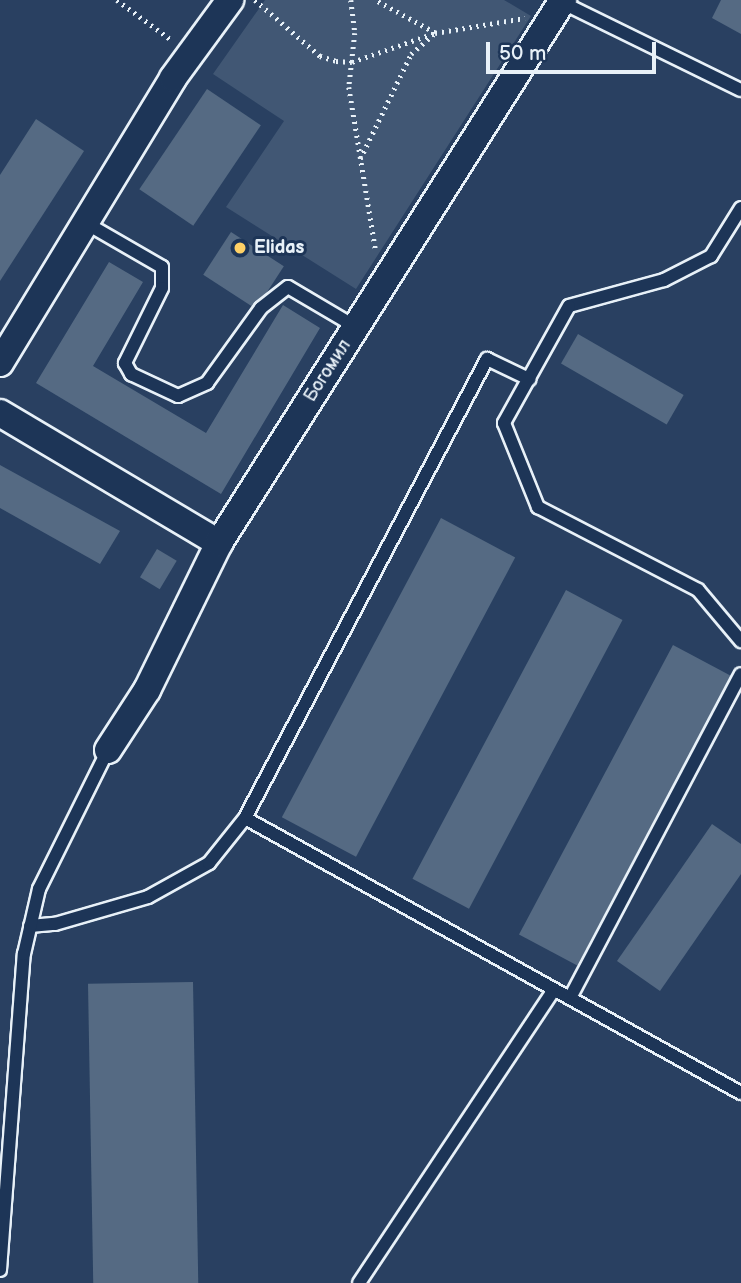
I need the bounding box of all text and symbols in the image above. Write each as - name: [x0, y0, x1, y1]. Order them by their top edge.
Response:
- scale bar: [489, 28, 659, 72]
- text: 50 m: [499, 41, 546, 66]
- place label: Elidas: [254, 237, 304, 259]
- marker: Elidas: [232, 240, 248, 256]
- street label: Богомил: [300, 336, 356, 406]

